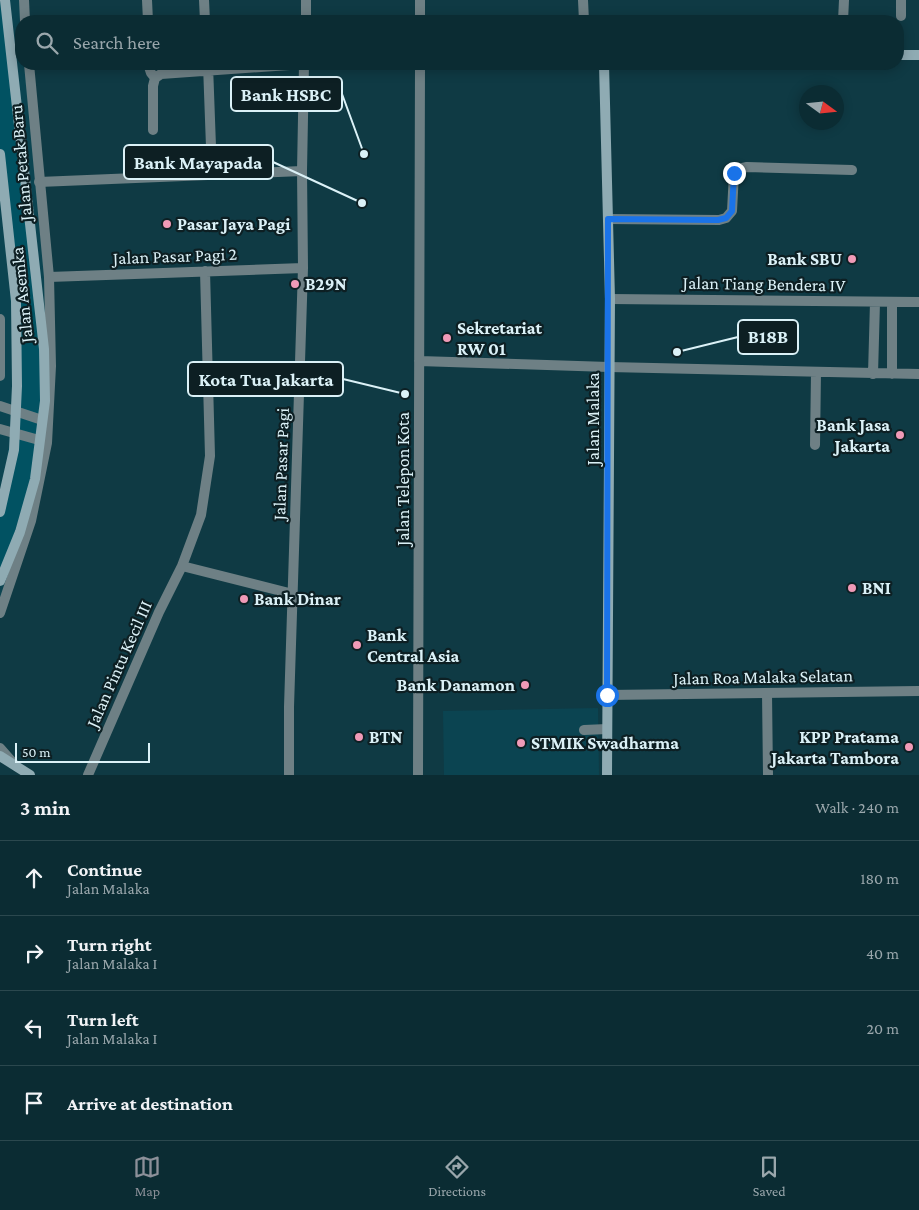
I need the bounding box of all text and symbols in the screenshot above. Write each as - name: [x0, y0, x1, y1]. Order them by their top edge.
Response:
- search box: [15, 15, 904, 70]
- icon: search: [33, 29, 61, 57]
- text: Search here: [73, 32, 160, 53]
- callout: Bank HSBC: [231, 77, 342, 111]
- text: Bank HSBC: [241, 84, 332, 105]
- north arrow: [799, 85, 844, 130]
- street label: Jalan Petak Baru: [6, 104, 36, 224]
- callout: Bank Mayapada: [124, 145, 273, 179]
- text: Bank Mayapada: [134, 152, 263, 173]
- route end: [723, 162, 746, 185]
- place label: Pasar Jaya Pagi: [177, 214, 291, 234]
- marker: Pasar Jaya Pagi: [161, 218, 173, 230]
- street label: Jalan Pasar Pagi 2: [110, 244, 238, 268]
- street label: Jalan Asemka: [7, 246, 37, 346]
- place label: Bank SBU: [767, 249, 842, 269]
- marker: Bank SBU: [846, 253, 858, 265]
- street label: Jalan Tiang Bendera IV: [681, 273, 846, 295]
- place label: B29N: [305, 274, 347, 294]
- marker: B29N: [289, 278, 301, 290]
- place label: Sekretariat RW 01: [457, 318, 543, 359]
- callout: B18B: [738, 320, 798, 354]
- text: B18B: [748, 326, 788, 347]
- marker: Sekretariat RW 01: [441, 332, 453, 344]
- callout: Kota Tua Jakarta: [188, 362, 343, 396]
- text: Kota Tua Jakarta: [199, 369, 334, 390]
- street label: Jalan Malaka: [583, 373, 603, 467]
- street label: Jalan Pasar Pagi: [269, 407, 293, 523]
- street label: Jalan Telepon Kota: [393, 412, 413, 548]
- place label: Bank Jasa Jakarta: [816, 415, 890, 456]
- marker: Bank Jasa Jakarta: [894, 429, 906, 441]
- place label: BNI: [862, 578, 891, 598]
- marker: BNI: [846, 582, 858, 594]
- place label: Bank Dinar: [254, 589, 341, 609]
- marker: Bank Dinar: [238, 593, 250, 605]
- street label: Jalan Pintu Kecil III: [81, 597, 156, 732]
- place label: Bank Central Asia: [367, 625, 460, 666]
- marker: Bank Central Asia: [351, 639, 363, 651]
- street label: Jalan Roa Malaka Selatan: [671, 665, 853, 689]
- place label: Bank Danamon: [397, 675, 516, 695]
- marker: Bank Danamon: [519, 679, 531, 691]
- route start: [596, 684, 619, 707]
- place label: BTN: [369, 727, 403, 747]
- place label: KPP Pratama Jakarta Tambora: [769, 727, 899, 768]
- marker: BTN: [353, 731, 365, 743]
- place label: STMIK Swadharma: [531, 733, 679, 753]
- marker: STMIK Swadharma: [515, 737, 527, 749]
- scale bar: [15, 740, 150, 763]
- marker: KPP Pratama Jakarta Tambora: [903, 741, 915, 753]
- text: 50 m: [22, 744, 50, 760]
- text: 3 min: [20, 796, 70, 820]
- text: Walk · 240 m: [815, 799, 899, 816]
- text: Continue: [67, 859, 142, 880]
- icon: ahead: [20, 864, 48, 892]
- text: 180 m: [860, 870, 899, 887]
- text: Jalan Malaka: [67, 880, 150, 897]
- text: Turn right: [67, 934, 152, 955]
- icon: right: [20, 939, 48, 967]
- text: 40 m: [866, 945, 899, 962]
- text: Jalan Malaka I: [67, 955, 157, 972]
- text: Turn left: [67, 1009, 139, 1030]
- icon: left: [20, 1014, 48, 1042]
- text: 20 m: [866, 1020, 899, 1037]
- text: Jalan Malaka I: [67, 1030, 157, 1047]
- icon: arrive: [20, 1089, 48, 1117]
- text: Arrive at destination: [67, 1093, 233, 1114]
- tab: Map: [133, 1153, 161, 1199]
- tab: Directions: [428, 1153, 486, 1199]
- tab: Saved: [753, 1153, 786, 1199]

